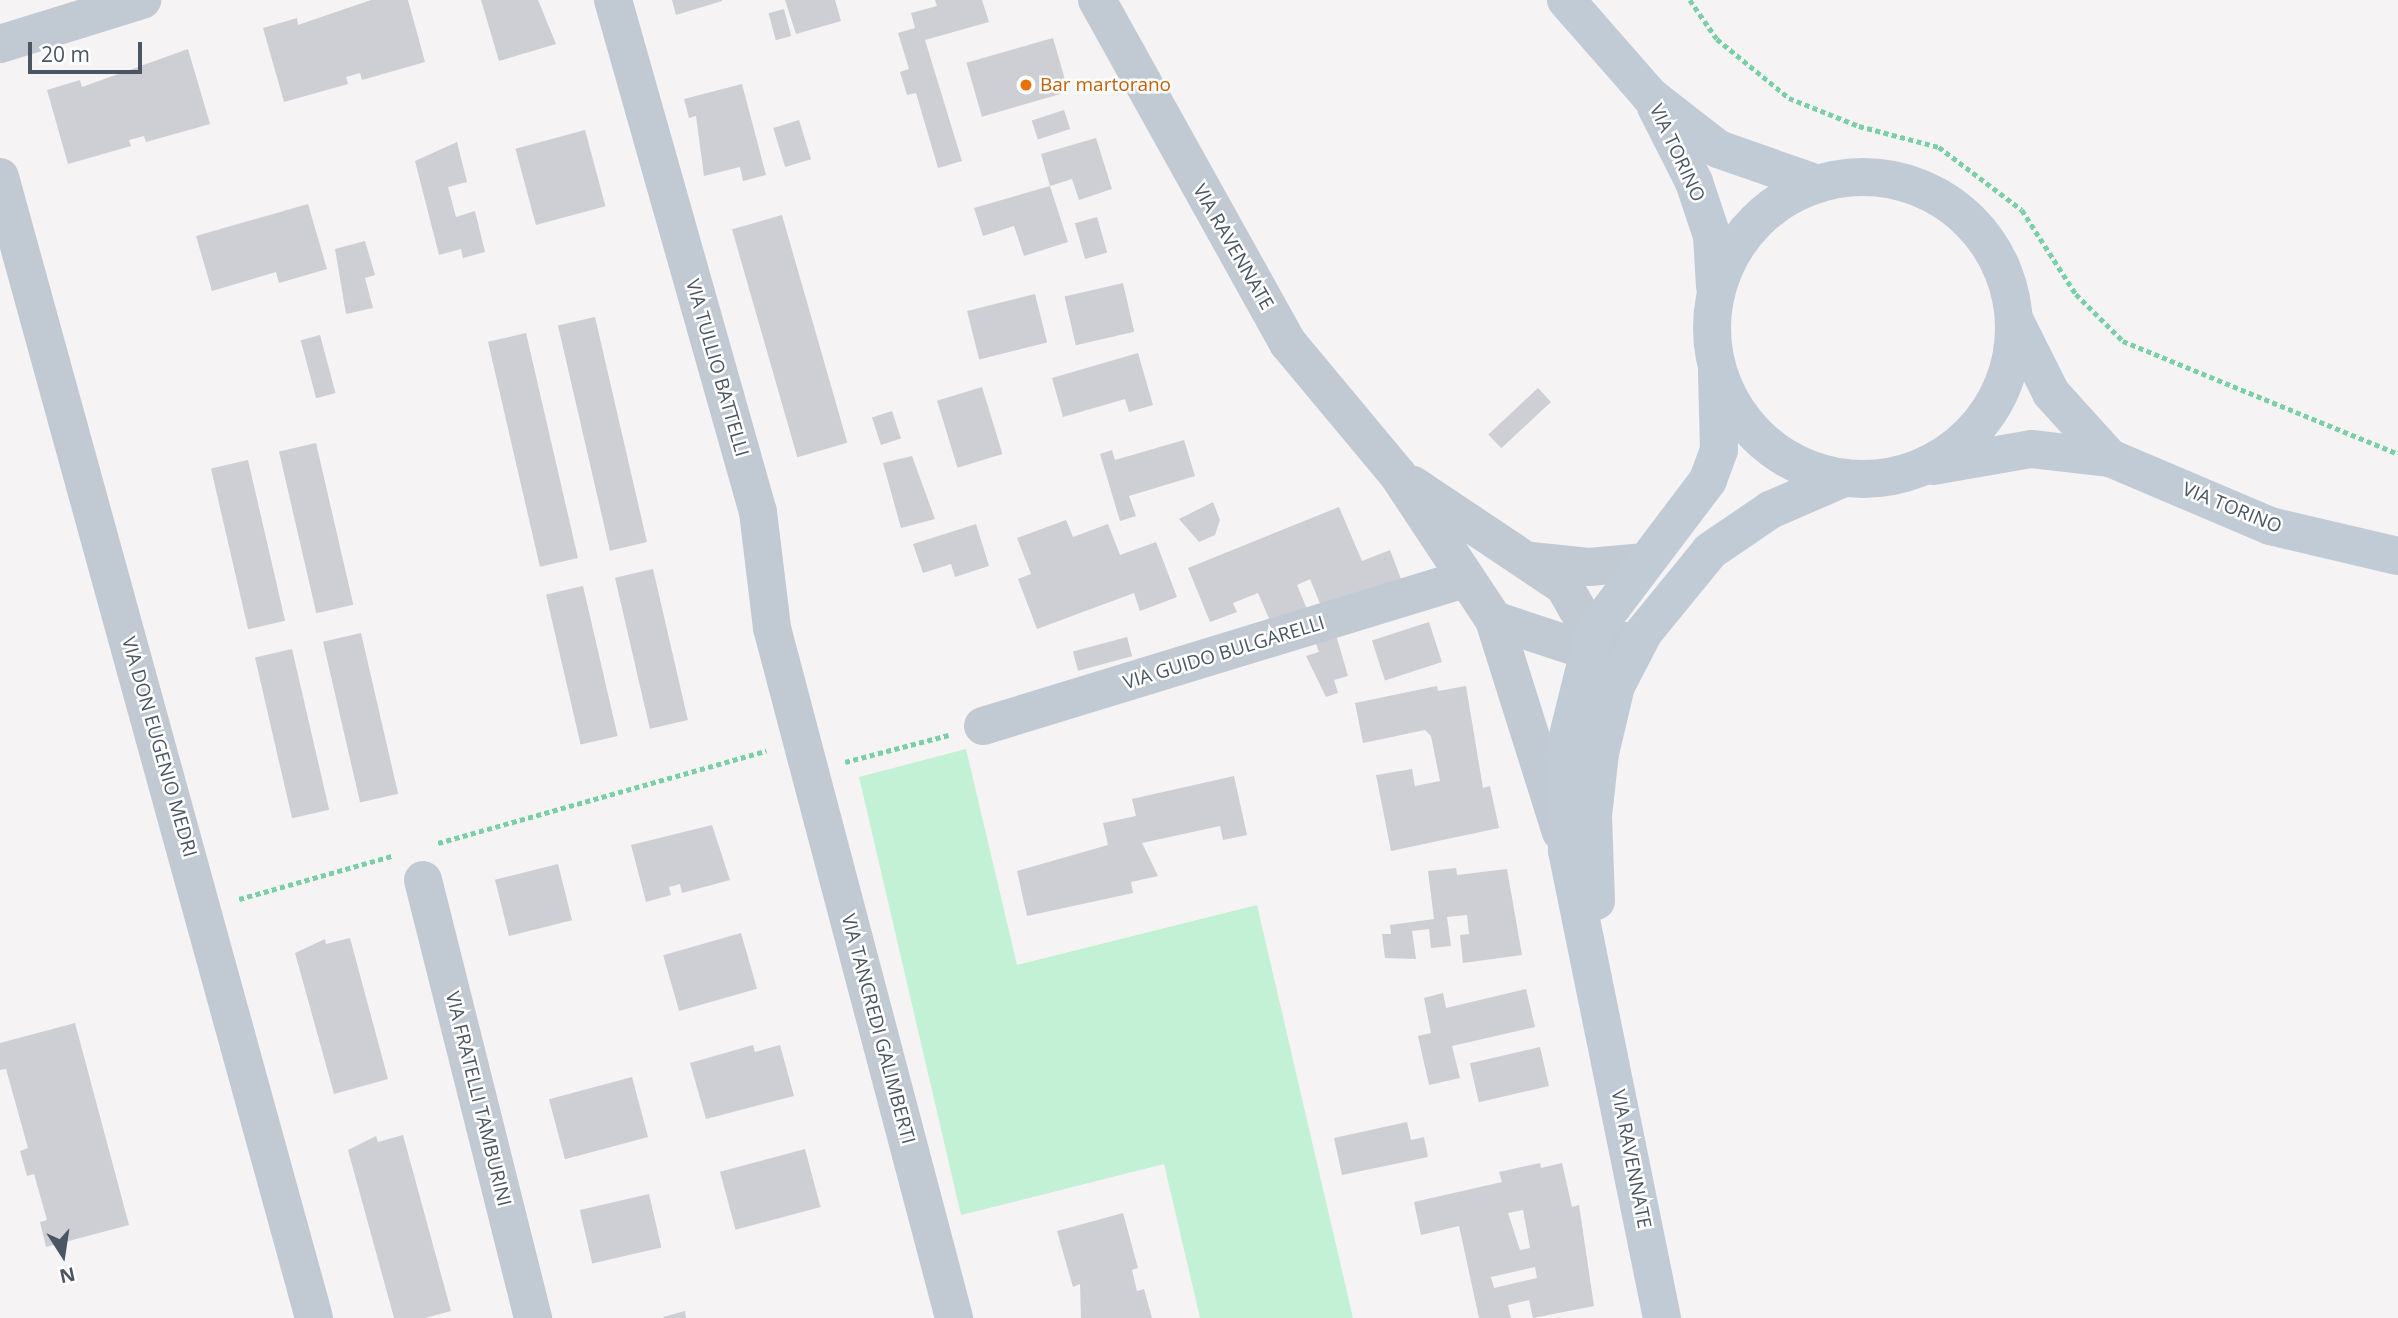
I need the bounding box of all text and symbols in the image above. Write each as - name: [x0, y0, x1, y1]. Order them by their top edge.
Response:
- scale bar: [32, 28, 145, 72]
- text: 20 m: [41, 40, 90, 68]
- place label: Bar martorano: [1040, 74, 1171, 96]
- marker: Bar martorano: [1018, 77, 1034, 93]
- street label: VIA TORINO: [1644, 101, 1710, 205]
- street label: VIA RAVENNATE: [1188, 180, 1278, 314]
- street label: VIA TULLIO BATTELLI: [681, 277, 753, 459]
- street label: VIA TORINO: [2179, 478, 2285, 538]
- street label: VIA GUIDO BULGARELLI: [1121, 611, 1327, 695]
- street label: VIA DON EUGENIO MEDRI: [117, 634, 201, 860]
- street label: VIA TANCREDI GALIMBERTI: [836, 912, 920, 1146]
- street label: VIA FRATELLI TAMBURINI: [440, 989, 516, 1209]
- street label: VIA RAVENNATE: [1606, 1088, 1656, 1230]
- north arrow: [28, 1220, 98, 1290]
- text: N: [57, 1261, 78, 1290]

